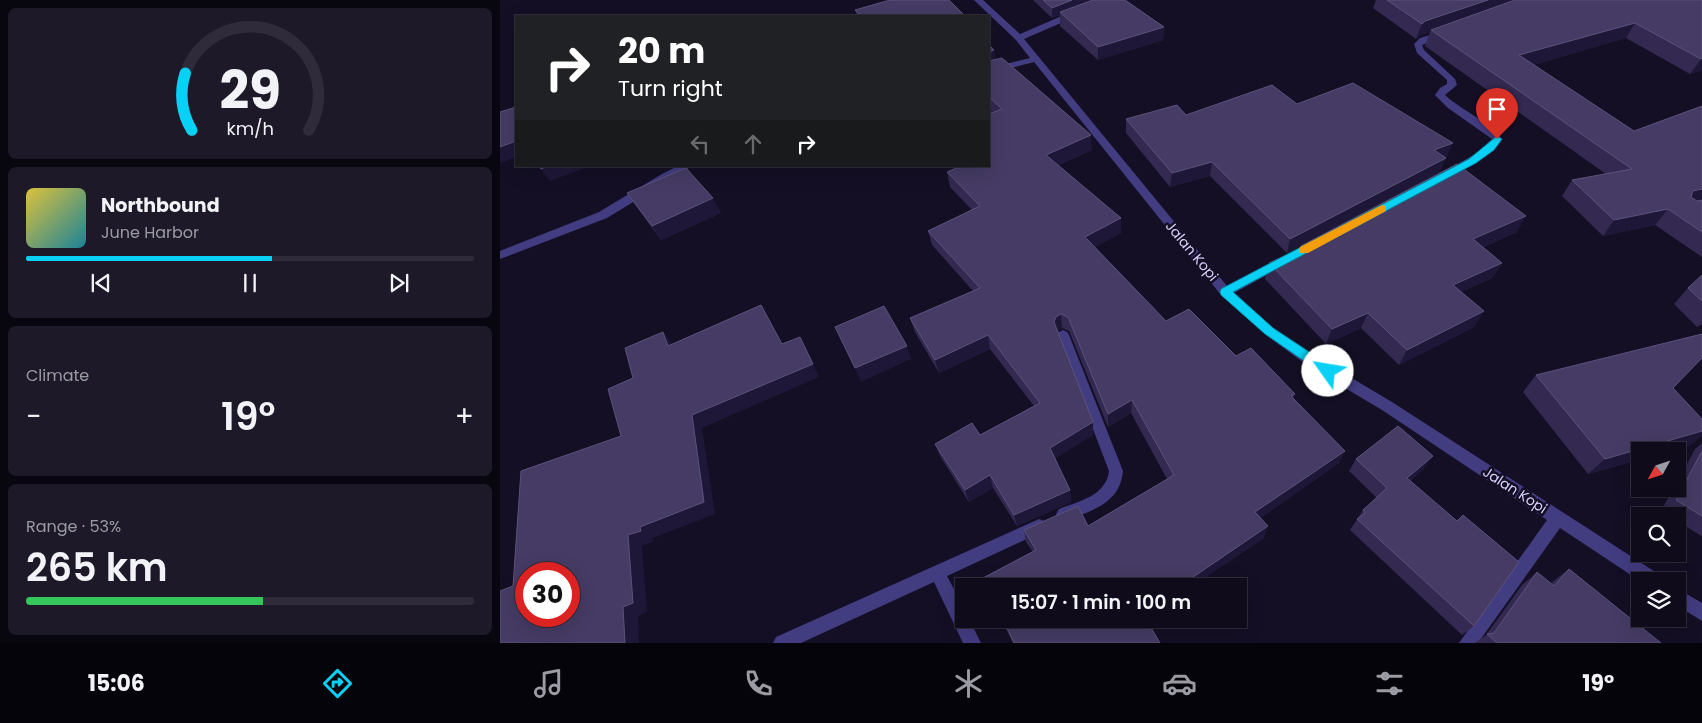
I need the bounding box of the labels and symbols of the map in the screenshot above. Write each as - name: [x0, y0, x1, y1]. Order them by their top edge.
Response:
- pin: [1476, 88, 1518, 139]
- street label: Jalan Kopi: [1161, 217, 1223, 285]
- position arrow: [1301, 344, 1353, 396]
- north arrow: [1631, 442, 1686, 498]
- street label: Jalan Kopi: [1479, 462, 1551, 518]
- speed limit sign: 30: [515, 562, 580, 627]

